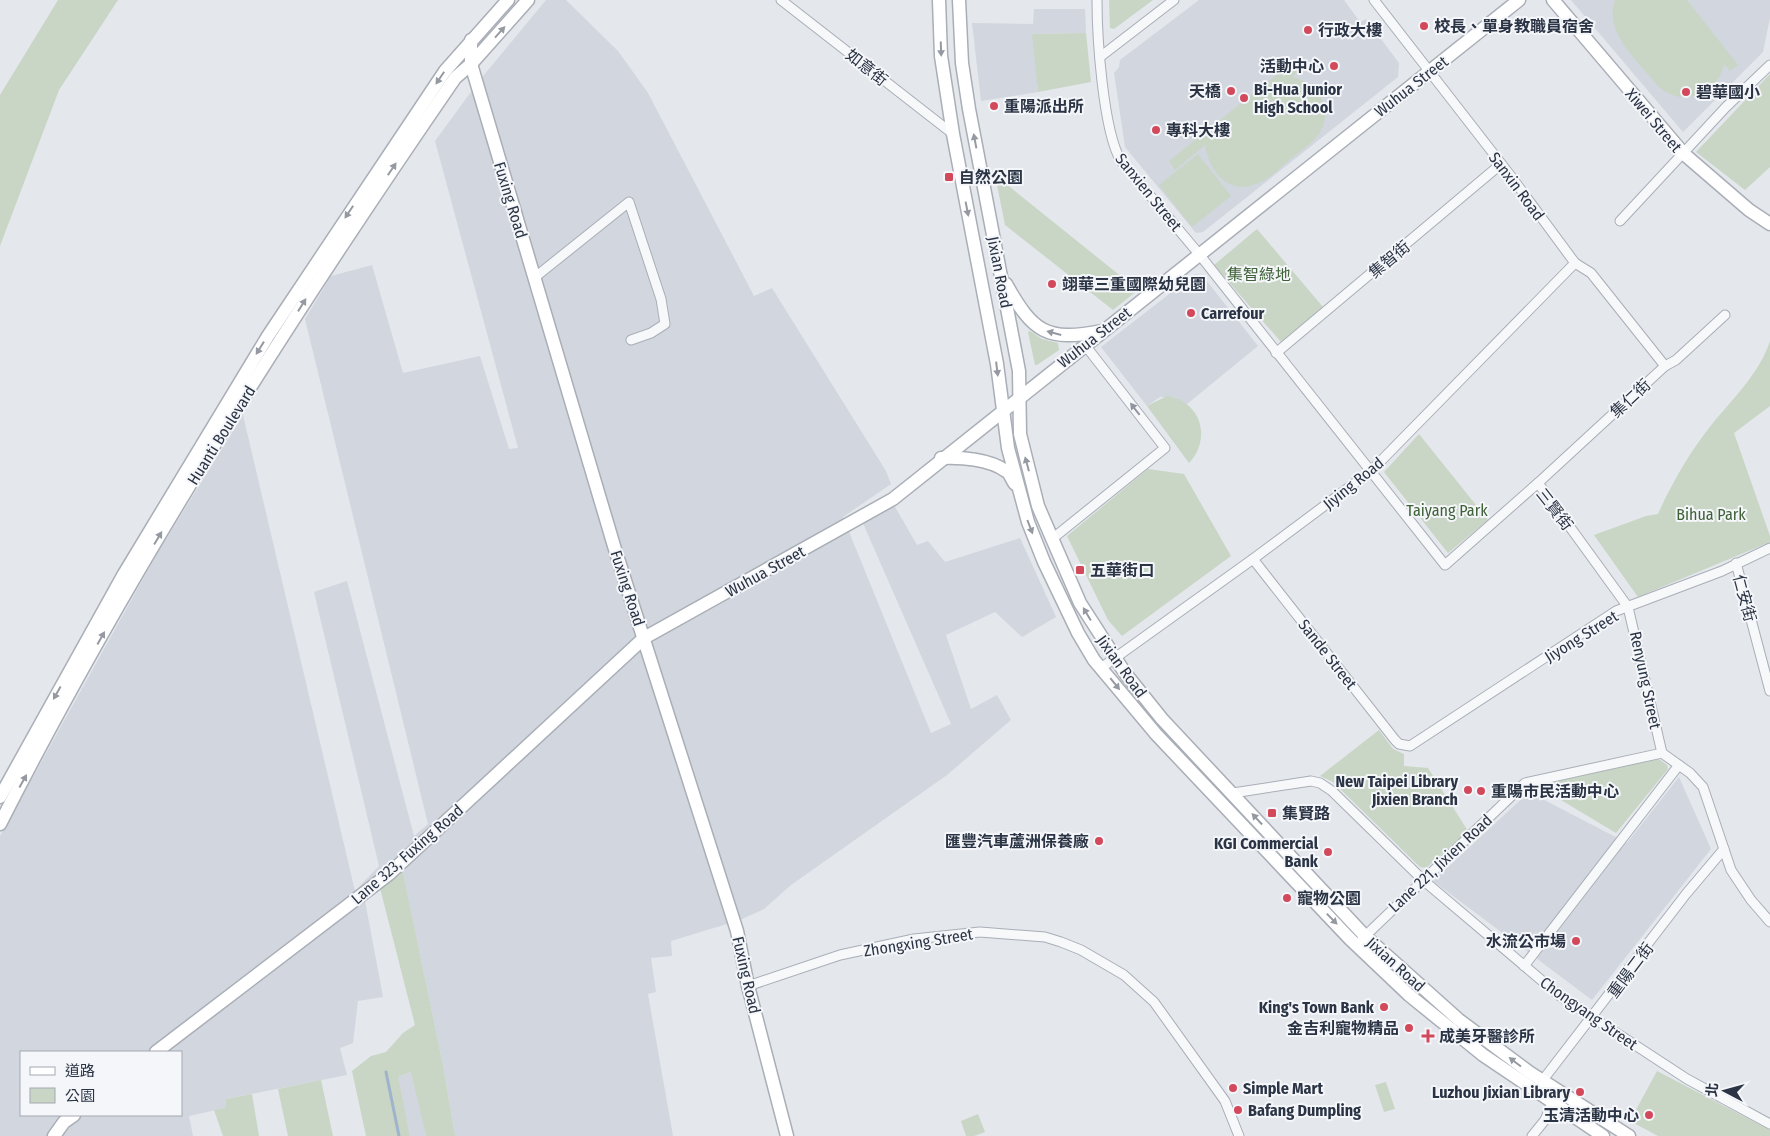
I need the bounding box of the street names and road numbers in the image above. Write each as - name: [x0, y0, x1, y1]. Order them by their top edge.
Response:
- street label: 如意街: [842, 45, 891, 90]
- street label: Wuhua Street: [1371, 51, 1452, 121]
- street label: Xiwei Street: [1621, 85, 1686, 157]
- street label: Sanxin Road: [1485, 148, 1548, 224]
- street label: Sanxien Street: [1111, 150, 1186, 236]
- street label: Fuxing Road: [490, 160, 531, 241]
- street label: Jixian Road: [983, 235, 1016, 310]
- street label: 集智街: [1365, 237, 1414, 282]
- street label: Wuhua Street: [1054, 302, 1135, 372]
- street label: 集仁街: [1606, 375, 1654, 422]
- street label: Huanti Boulevard: [183, 382, 260, 488]
- street label: Jiying Road: [1319, 453, 1387, 514]
- street label: 三賢街: [1532, 485, 1577, 534]
- street label: Wuhua Street: [722, 541, 809, 601]
- street label: Fuxing Road: [606, 548, 649, 629]
- street label: 仁安街: [1729, 572, 1760, 624]
- street label: Jiyong Street: [1541, 606, 1622, 666]
- street label: Sande Street: [1294, 615, 1361, 694]
- street label: Renyung Street: [1626, 630, 1665, 731]
- street label: Jixian Road: [1093, 631, 1151, 701]
- street label: Lane 323, Fuxing Road: [347, 801, 467, 908]
- street label: Lane 221, Jixien Road: [1385, 810, 1496, 916]
- street label: Zhongxing Street: [862, 924, 975, 961]
- street label: Jixian Road: [1362, 933, 1429, 996]
- street label: Fuxing Road: [728, 935, 765, 1016]
- street label: 重陽二街: [1604, 939, 1657, 1002]
- street label: Chongyang Street: [1536, 973, 1642, 1054]

